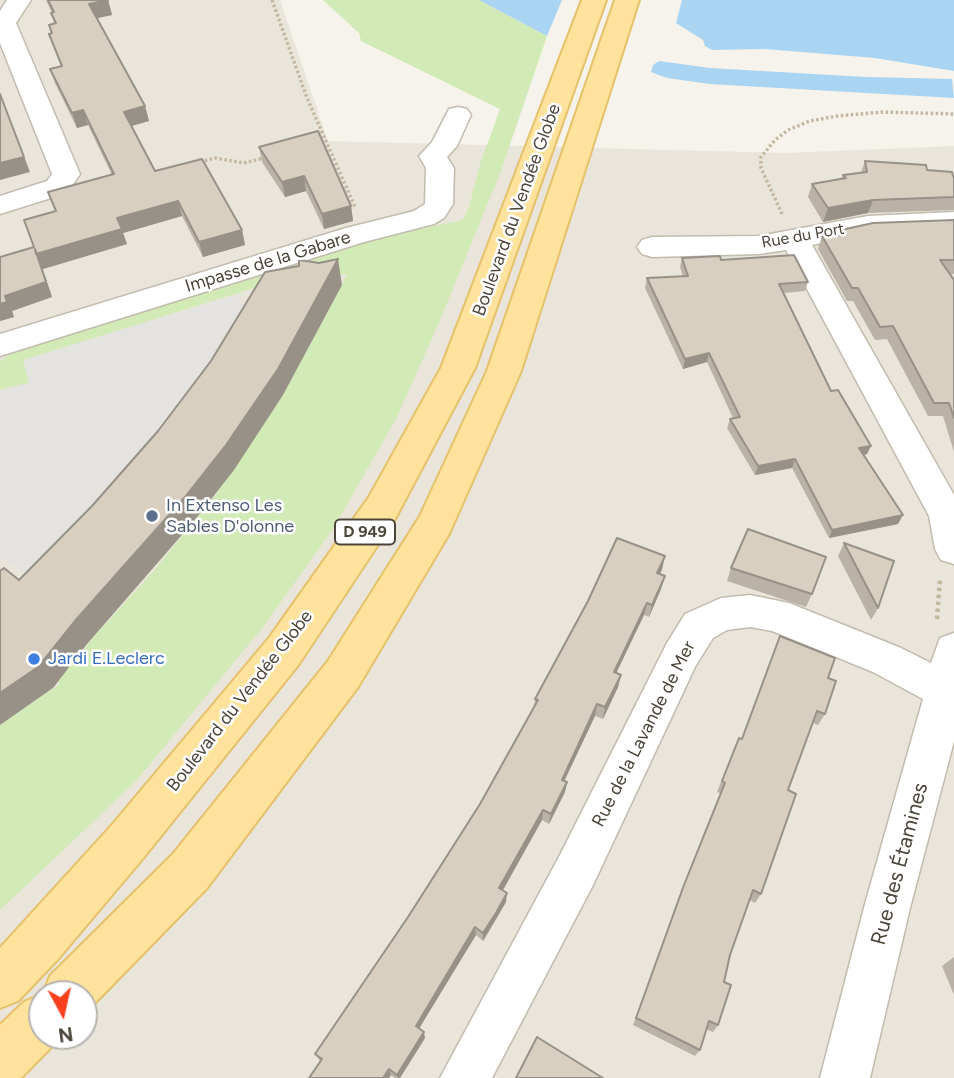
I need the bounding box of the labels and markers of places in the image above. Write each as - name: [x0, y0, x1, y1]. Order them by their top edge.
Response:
- place label: In Extenso Les Sables D'olonne: [166, 495, 294, 538]
- marker: In Extenso Les Sables D'olonne: [144, 508, 160, 524]
- place label: Jardi E.Leclerc: [48, 648, 165, 670]
- marker: Jardi E.Leclerc: [26, 651, 42, 667]

